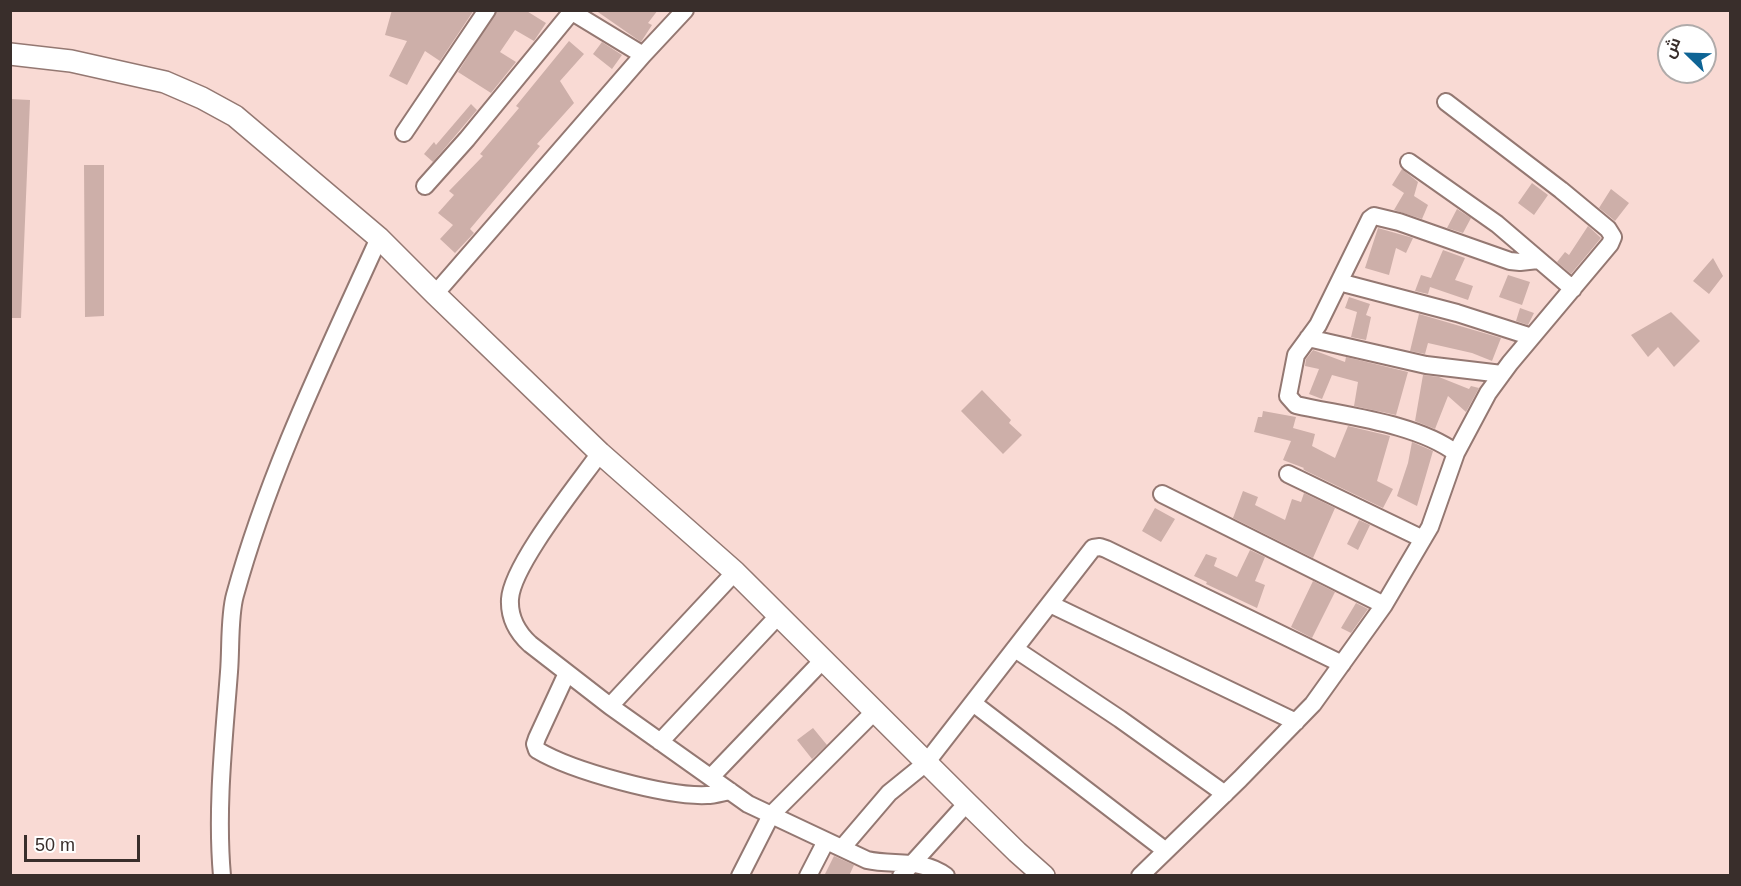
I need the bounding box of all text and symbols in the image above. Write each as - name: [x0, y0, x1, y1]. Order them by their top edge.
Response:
- north arrow: [1657, 24, 1717, 84]
- text: ش: [1660, 35, 1684, 60]
- scale bar: [27, 823, 142, 861]
- text: 50 m: [35, 835, 75, 855]

